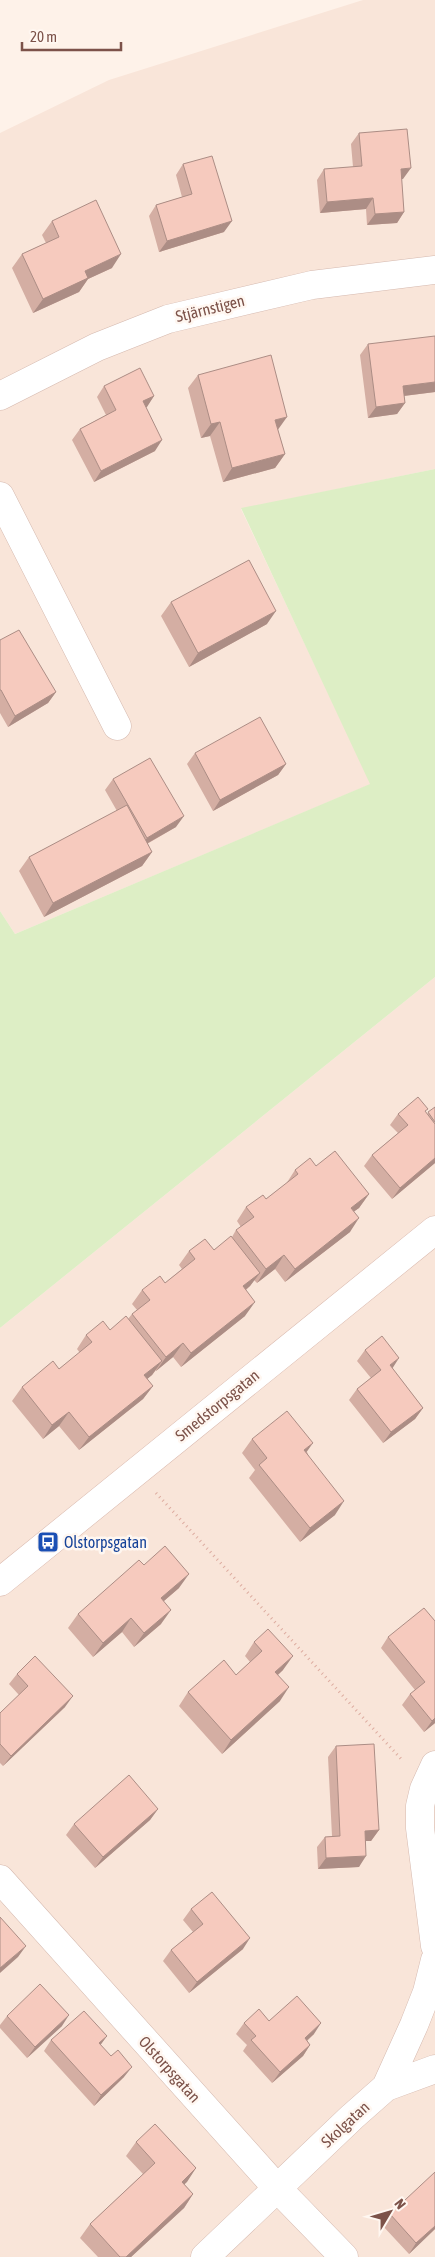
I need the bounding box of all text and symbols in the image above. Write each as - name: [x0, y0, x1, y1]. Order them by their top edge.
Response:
- scale bar: [22, 20, 121, 52]
- text: 20 m: [30, 28, 57, 45]
- street label: Stjärnstigen: [174, 291, 247, 326]
- street label: Smedstorpsgatan: [172, 1366, 263, 1445]
- bus stop icon: Olstorpsgatan: [36, 1530, 60, 1554]
- place label: Olstorpsgatan: [64, 1533, 147, 1552]
- street label: Olstorpsgatan: [135, 2032, 204, 2107]
- street label: Skolgatan: [317, 2097, 373, 2151]
- north arrow: [365, 2187, 415, 2237]
- text: N: [391, 2196, 409, 2212]

